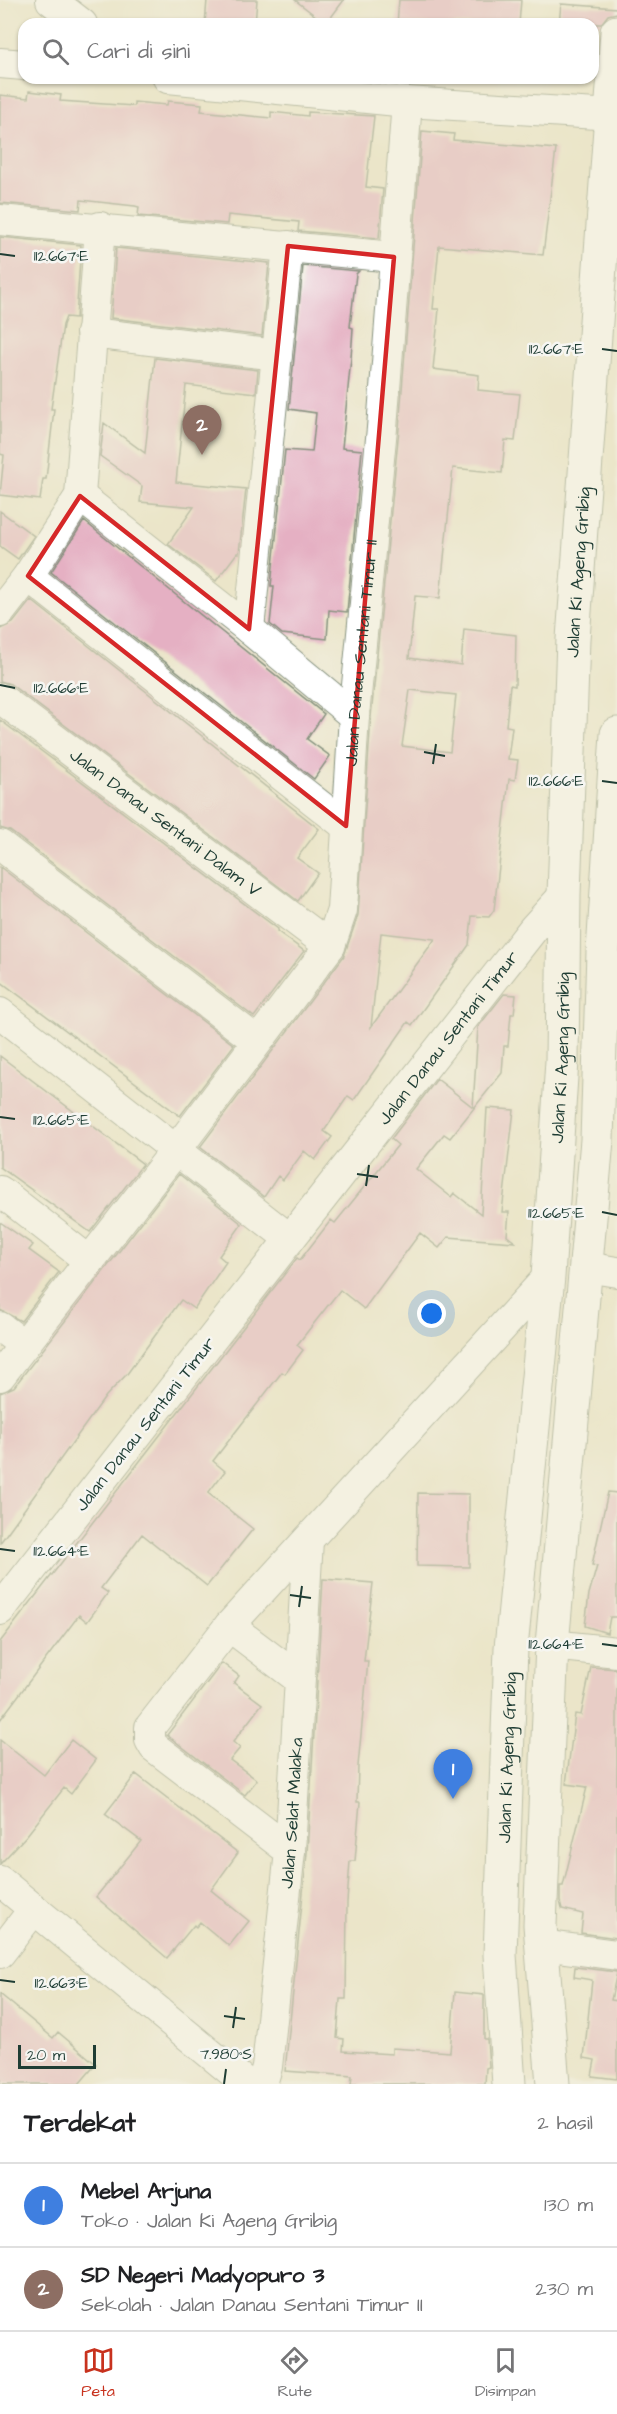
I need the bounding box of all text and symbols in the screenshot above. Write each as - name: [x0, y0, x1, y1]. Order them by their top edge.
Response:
- search box: [18, 18, 599, 84]
- icon: search: [39, 35, 72, 68]
- text: Cari di sini: [87, 36, 190, 67]
- text: 112.667°E: [34, 246, 88, 267]
- text: 112.667°E: [529, 339, 583, 360]
- pin: 2: [182, 406, 222, 455]
- street label: Jalan Ki Ageng Gribig: [560, 486, 598, 658]
- street label: Jalan Danau Sentani Timur II: [339, 538, 384, 767]
- text: 112.666°E: [34, 678, 89, 699]
- street label: Jalan Danau Sentani Dalam V: [64, 743, 266, 903]
- text: 112.666°E: [529, 771, 584, 792]
- street label: Jalan Danau Sentani Timur: [372, 946, 525, 1130]
- street label: Jalan Ki Ageng Gribig: [545, 972, 577, 1144]
- text: 112.665°E: [33, 1110, 89, 1131]
- text: 112.665°E: [528, 1203, 584, 1224]
- your location: [417, 1299, 446, 1328]
- street label: Jalan Danau Sentani Timur: [69, 1332, 221, 1517]
- text: 112.664°E: [33, 1541, 89, 1562]
- text: 112.664°E: [528, 1634, 584, 1655]
- street label: Jalan Ki Ageng Gribig: [492, 1672, 524, 1843]
- street label: Jalan Selat Malaka: [274, 1737, 310, 1890]
- pin: 1: [434, 1750, 472, 1799]
- text: 112.663°E: [34, 1973, 88, 1994]
- scale bar: [18, 2042, 96, 2070]
- text: 20 m: [27, 2044, 65, 2066]
- text: 7.980°S: [200, 2044, 252, 2065]
- text: Terdekat: [24, 2105, 136, 2141]
- text: 2 hasil: [537, 2109, 593, 2137]
- text: Mebel Arjuna: [81, 2176, 211, 2207]
- text: 1: [42, 2191, 45, 2219]
- text: 130 m: [544, 2191, 593, 2219]
- text: Toko · Jalan Ki Ageng Gribig: [81, 2207, 337, 2235]
- text: SD Negeri Madyopuro 3: [81, 2260, 324, 2291]
- text: 2: [38, 2275, 49, 2303]
- text: 230 m: [535, 2275, 593, 2303]
- text: Sekolah · Jalan Danau Sentani Timur II: [81, 2291, 423, 2319]
- tab: Peta: [81, 2344, 115, 2402]
- tab: Rute: [278, 2344, 312, 2402]
- tab: Disimpan: [475, 2344, 536, 2402]

